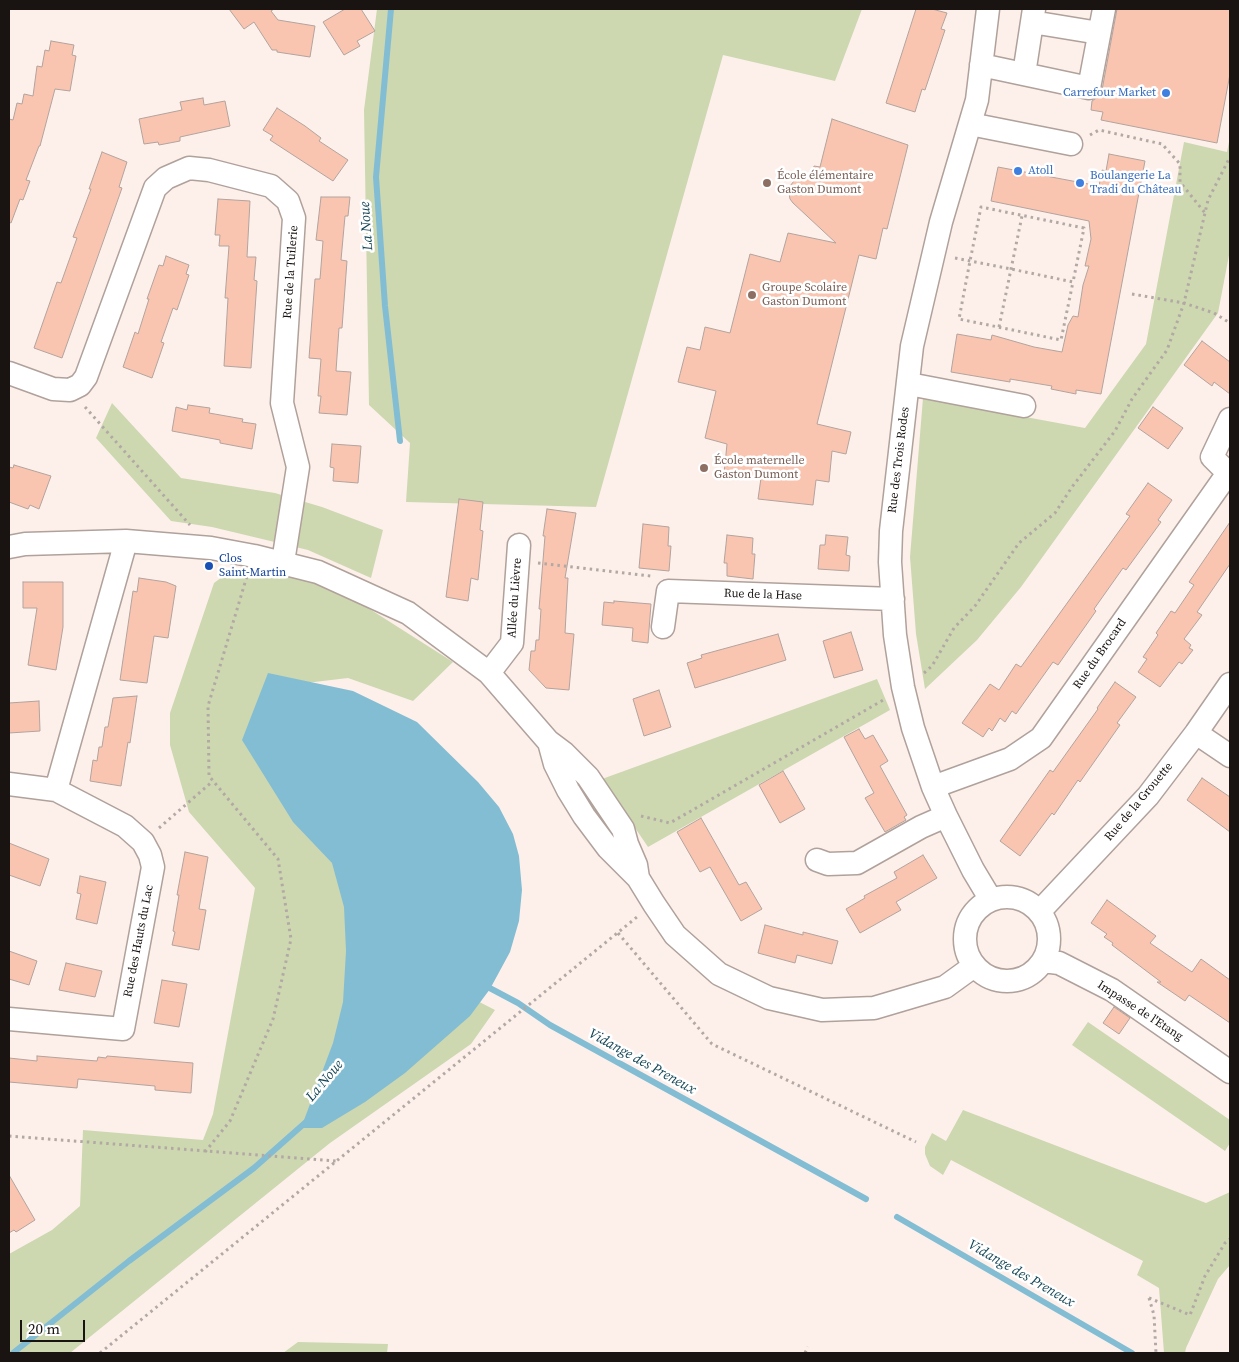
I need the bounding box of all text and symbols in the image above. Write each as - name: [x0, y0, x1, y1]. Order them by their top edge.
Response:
- place label: Carrefour Market: [1063, 86, 1156, 100]
- marker: Carrefour Market: [1160, 87, 1172, 99]
- place label: Atoll: [1028, 164, 1053, 178]
- marker: Atoll: [1012, 165, 1024, 177]
- place label: École élémentaire Gaston Dumont: [777, 169, 874, 197]
- place label: Boulangerie La Tradi du Château: [1090, 169, 1181, 197]
- marker: École élémentaire Gaston Dumont: [761, 177, 773, 189]
- marker: Boulangerie La Tradi du Château: [1074, 177, 1086, 189]
- water label: La Noue: [357, 201, 377, 251]
- street label: Rue de la Tuilerie: [281, 225, 301, 319]
- place label: Groupe Scolaire Gaston Dumont: [762, 281, 847, 309]
- marker: Groupe Scolaire Gaston Dumont: [746, 289, 758, 301]
- street label: Rue des Trois Rodes: [885, 406, 913, 514]
- place label: École maternelle Gaston Dumont: [714, 454, 805, 482]
- marker: École maternelle Gaston Dumont: [698, 462, 710, 474]
- place label: Clos Saint-Martin: [219, 552, 286, 580]
- street label: Allée du Lièvre: [505, 557, 525, 639]
- marker: Clos Saint-Martin: [203, 560, 215, 572]
- street label: Rue de la Hase: [724, 586, 802, 604]
- street label: Rue du Brocard: [1070, 616, 1130, 692]
- street label: Rue de la Grouette: [1102, 760, 1176, 844]
- street label: Rue des Hauts du Lac: [121, 884, 157, 998]
- street label: Impasse de l'Etang: [1094, 978, 1186, 1044]
- water label: Vidange des Preneux: [585, 1026, 699, 1098]
- water label: La Noue: [303, 1057, 347, 1105]
- water label: Vidange des Preneux: [965, 1237, 1077, 1311]
- scale bar: [22, 1310, 88, 1342]
- text: 20 m: [28, 1318, 60, 1339]

